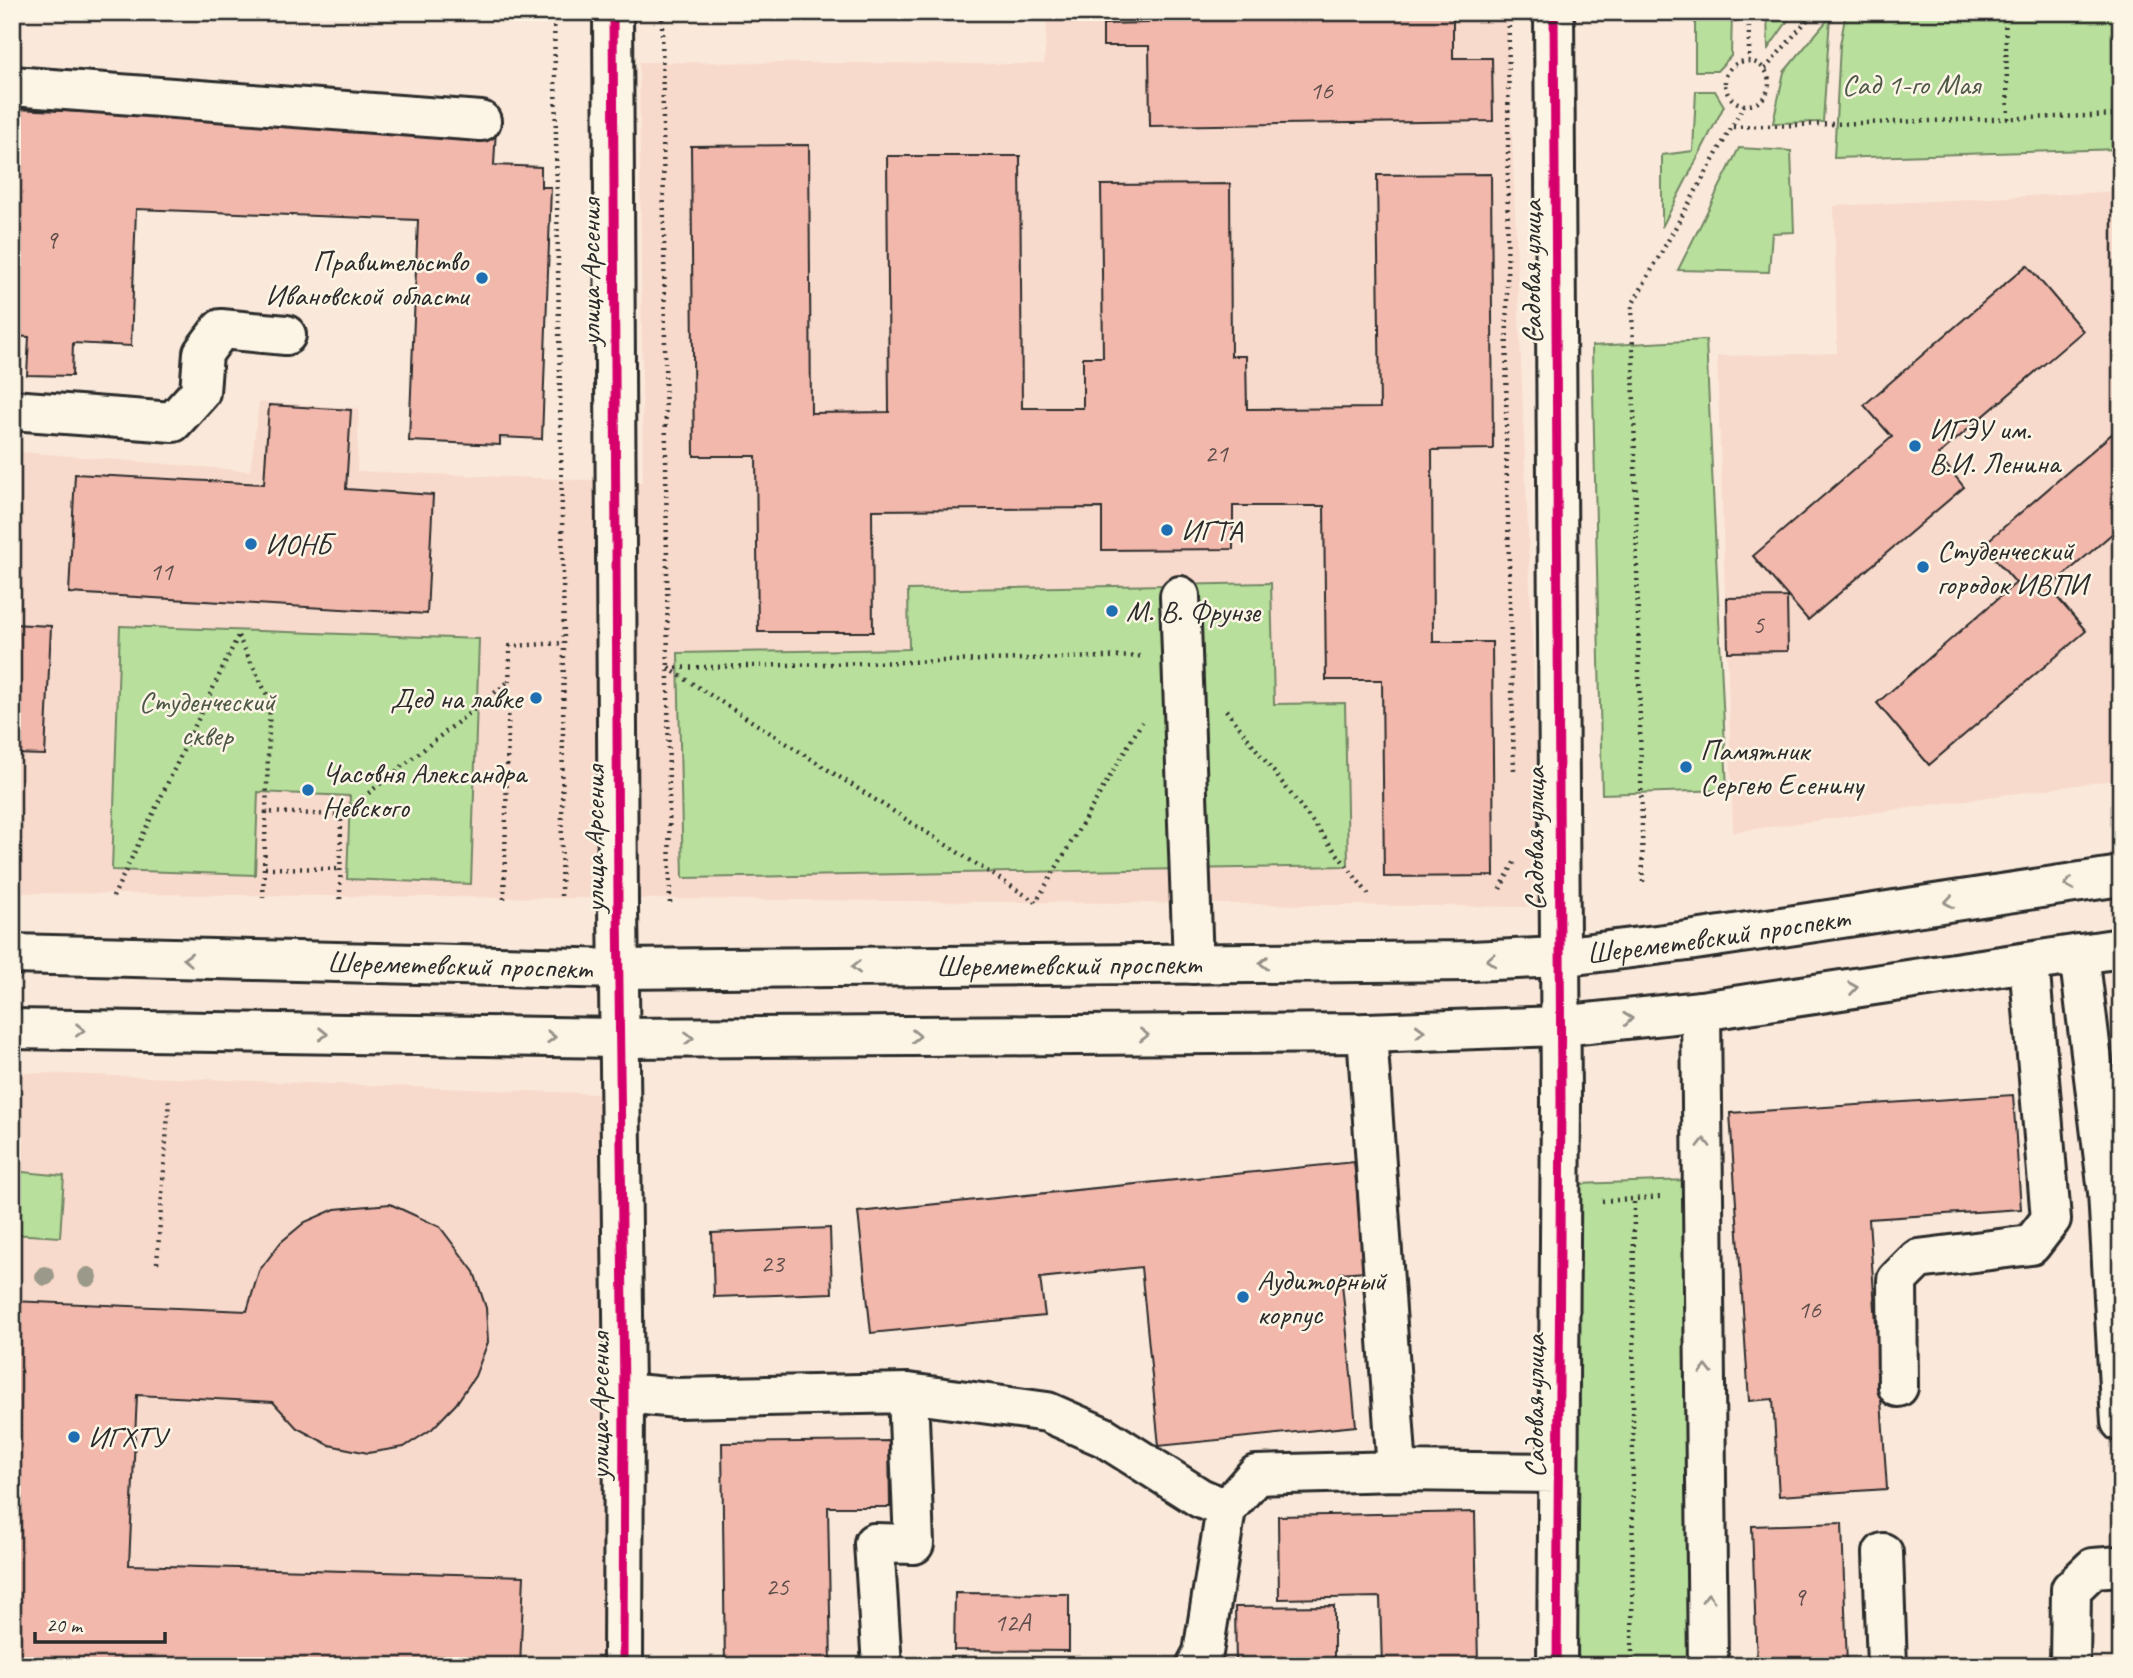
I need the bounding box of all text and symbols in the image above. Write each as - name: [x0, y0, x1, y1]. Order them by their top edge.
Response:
- park label: Сад 1-го Мая: [1842, 65, 1983, 103]
- house number: 16: [1309, 74, 1334, 107]
- street label: улица Арсения: [571, 196, 609, 348]
- street label: Садовая улица: [1512, 198, 1550, 344]
- house number: 9: [45, 223, 59, 256]
- place label: Правительство Ивановской области: [265, 242, 470, 314]
- marker: Правительство Ивановской области: [474, 270, 490, 286]
- place label: ИГЭУ им. В.И. Ленина: [1929, 410, 2062, 482]
- house number: 21: [1204, 437, 1229, 470]
- marker: ИГЭУ им. В.И. Ленина: [1907, 438, 1923, 454]
- place label: ИГТА: [1181, 511, 1243, 549]
- marker: ИГТА: [1159, 522, 1175, 538]
- place label: ИОНБ: [265, 525, 337, 563]
- place label: Студенческий городок ИВПИ: [1937, 531, 2091, 603]
- marker: ИОНБ: [243, 536, 259, 552]
- house number: 11: [149, 555, 174, 588]
- marker: Студенческий городок ИВПИ: [1915, 559, 1931, 575]
- place label: М. В. Фрунзе: [1126, 592, 1262, 630]
- marker: М. В. Фрунзе: [1104, 603, 1120, 619]
- house number: 5: [1752, 608, 1765, 641]
- place label: Дед на лавке: [390, 679, 524, 717]
- park label: Студенческий сквер: [139, 682, 277, 754]
- marker: Дед на лавке: [528, 690, 544, 706]
- place label: Памятник Сергею Есенину: [1700, 731, 1866, 803]
- place label: Часовня Александра Невского: [322, 754, 529, 826]
- marker: Памятник Сергею Есенину: [1678, 759, 1694, 775]
- street label: улица Арсения: [575, 763, 613, 915]
- street label: Садовая улица: [1515, 765, 1553, 911]
- marker: Часовня Александра Невского: [300, 782, 316, 798]
- one-way arrow: [2063, 876, 2075, 891]
- one-way arrow: [1943, 894, 1955, 909]
- street label: Шереметевский проспект: [1584, 898, 1854, 972]
- street label: Шереметевский проспект: [327, 943, 594, 987]
- street label: Шереметевский проспект: [936, 945, 1203, 985]
- one-way arrow: [182, 951, 193, 967]
- one-way arrow: [1485, 953, 1496, 968]
- one-way arrow: [1258, 956, 1269, 971]
- one-way arrow: [850, 959, 860, 975]
- one-way arrow: [1847, 981, 1859, 996]
- one-way arrow: [1622, 1011, 1634, 1026]
- one-way arrow: [75, 1022, 86, 1037]
- one-way arrow: [1415, 1024, 1426, 1039]
- one-way arrow: [318, 1026, 329, 1041]
- one-way arrow: [1139, 1027, 1149, 1043]
- one-way arrow: [911, 1028, 922, 1044]
- one-way arrow: [545, 1030, 556, 1045]
- one-way arrow: [684, 1030, 694, 1046]
- one-way arrow: [1696, 1137, 1712, 1147]
- house number: 23: [760, 1247, 786, 1280]
- place label: Аудиторный корпус: [1257, 1261, 1387, 1333]
- marker: Аудиторный корпус: [1235, 1289, 1251, 1305]
- house number: 16: [1797, 1293, 1822, 1326]
- street label: улица Арсения: [580, 1330, 618, 1482]
- street label: Садовая улица: [1515, 1332, 1553, 1478]
- one-way arrow: [1698, 1364, 1714, 1375]
- place label: ИГХТУ: [88, 1418, 171, 1456]
- marker: ИГХТУ: [66, 1429, 82, 1445]
- house number: 25: [765, 1570, 790, 1603]
- house number: 9: [1793, 1580, 1807, 1613]
- one-way arrow: [1700, 1592, 1715, 1603]
- scale bar: [35, 1601, 164, 1645]
- house number: 12А: [994, 1606, 1032, 1639]
- text: 20 m: [46, 1612, 84, 1638]

